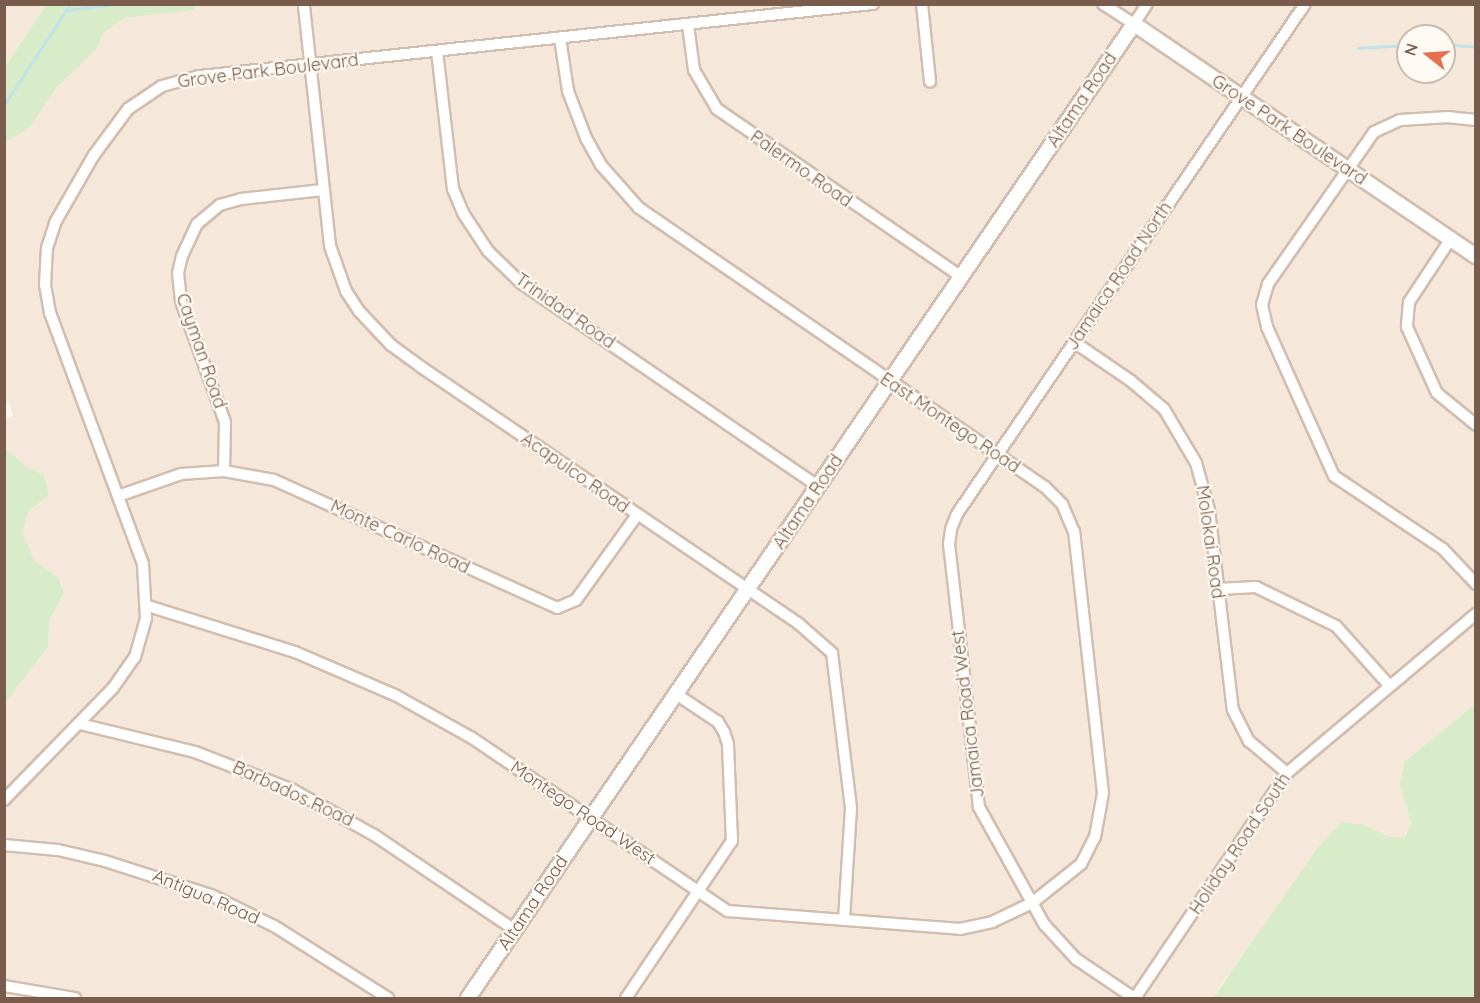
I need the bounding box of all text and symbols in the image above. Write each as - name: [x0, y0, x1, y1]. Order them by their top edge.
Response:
- north arrow: [1396, 24, 1456, 84]
- text: N: [1399, 41, 1422, 58]
- street label: Grove Park Boulevard: [176, 49, 360, 93]
- street label: Altama Road: [1042, 49, 1122, 151]
- street label: Grove Park Boulevard: [1207, 70, 1371, 190]
- street label: Palermo Road: [746, 126, 856, 212]
- street label: Jamaica Road North: [1061, 198, 1177, 354]
- street label: Trinidad Road: [511, 269, 619, 353]
- street label: Cayman Road: [171, 291, 231, 411]
- street label: East Montego Road: [876, 368, 1024, 478]
- street label: Acapulco Road: [517, 428, 633, 518]
- street label: Altama Road: [768, 451, 848, 553]
- street label: Molokai Road: [1191, 484, 1229, 600]
- street label: Monte Carlo Road: [327, 495, 473, 579]
- street label: Jamaica Road West: [947, 629, 989, 799]
- street label: Barbados Road: [229, 756, 357, 832]
- street label: Montego Road West: [506, 756, 660, 870]
- street label: Holiday Road South: [1185, 769, 1295, 919]
- street label: Altama Road: [493, 852, 573, 954]
- street label: Antigua Road: [149, 865, 263, 929]

